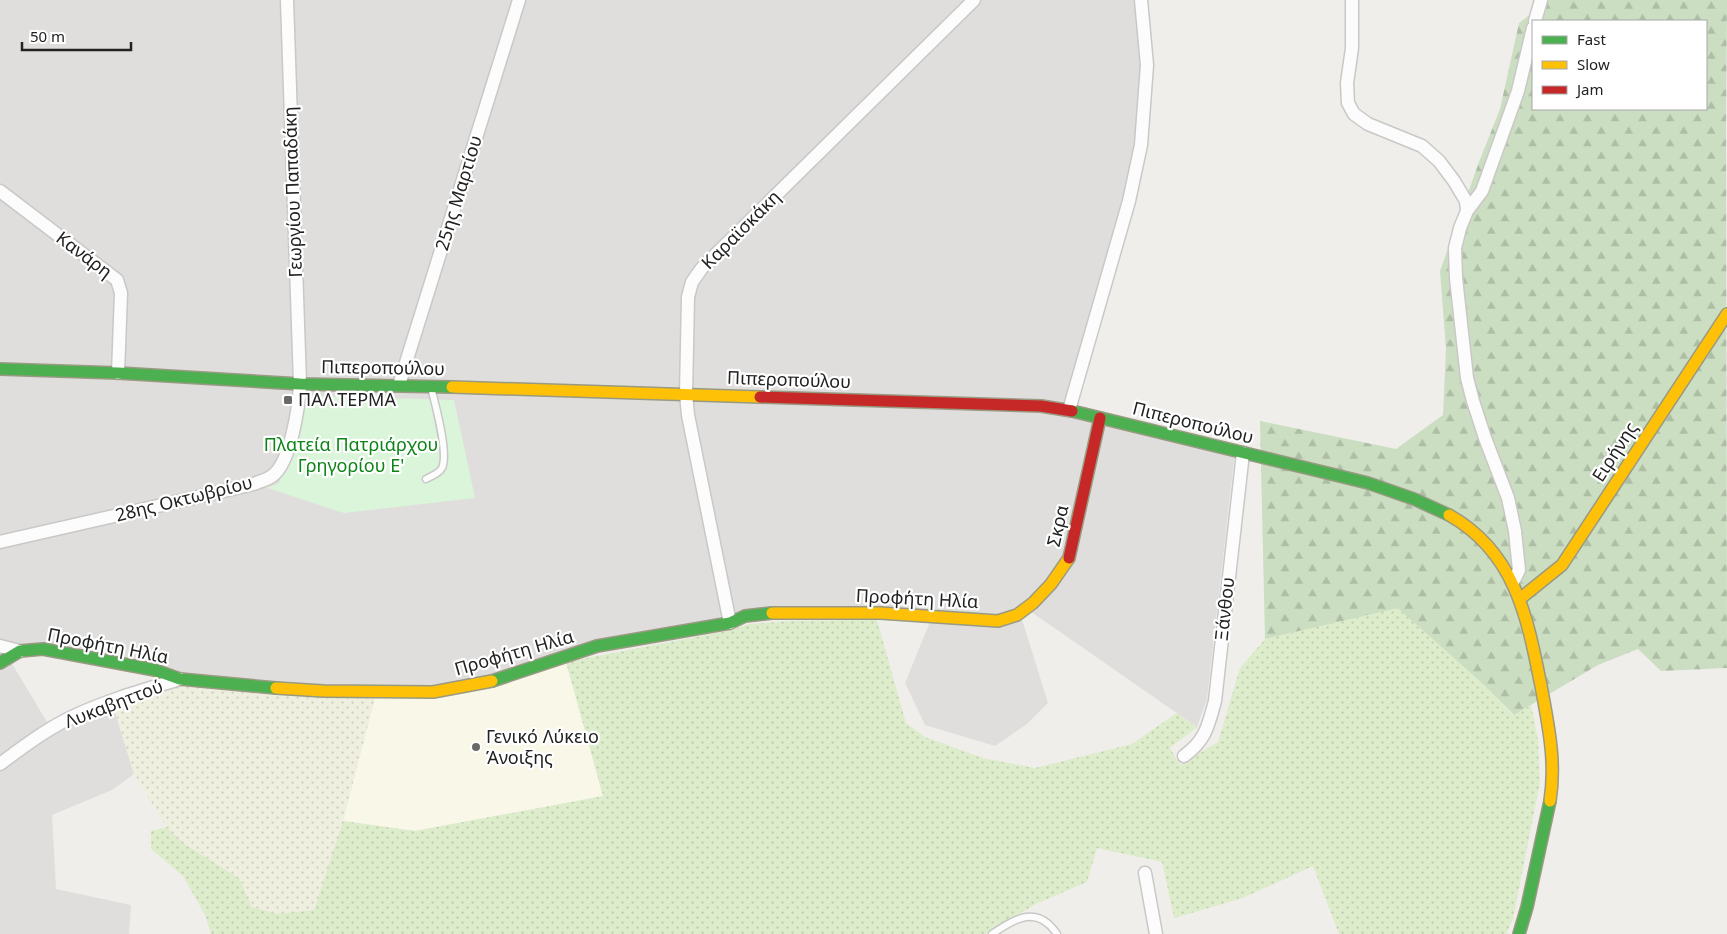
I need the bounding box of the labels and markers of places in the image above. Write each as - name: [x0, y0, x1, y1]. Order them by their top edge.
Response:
- place label: ΠΑΛ.ΤΕΡΜΑ: [298, 387, 396, 411]
- marker: ΠΑΛ.ΤΕΡΜΑ: [282, 394, 294, 406]
- place label: Γενικό Λύκειο Άνοιξης: [486, 724, 599, 769]
- marker: Γενικό Λύκειο Άνοιξης: [470, 741, 482, 753]

